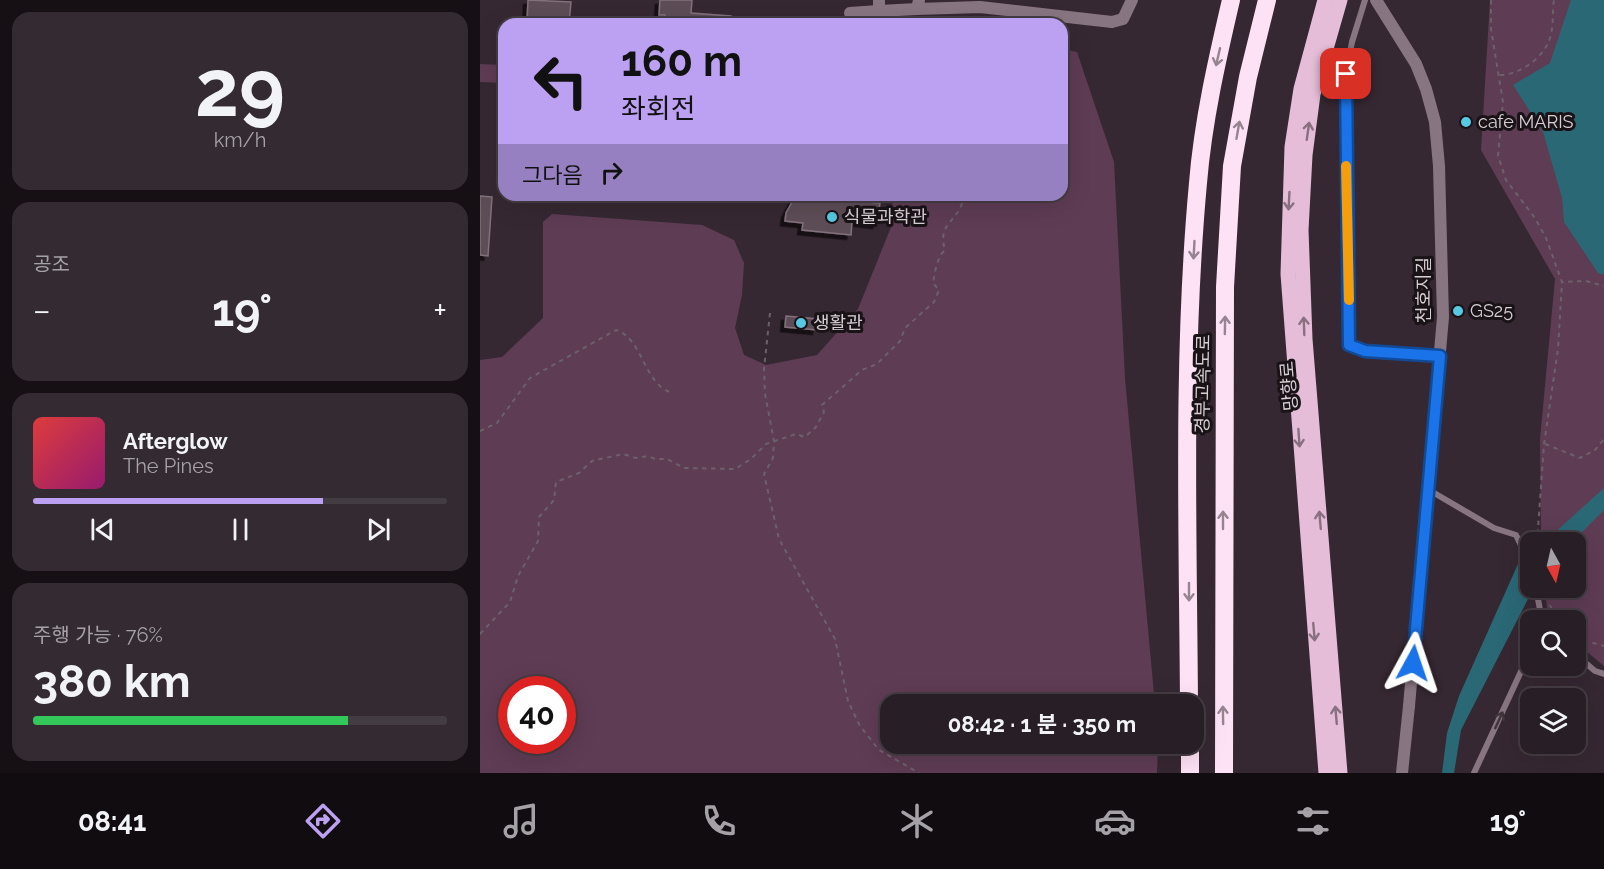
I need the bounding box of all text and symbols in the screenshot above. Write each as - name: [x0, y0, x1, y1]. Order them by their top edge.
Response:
- text: 160 m: [621, 37, 742, 86]
- icon: left: [522, 42, 600, 120]
- text: 29: [195, 43, 285, 134]
- one-way arrow: [1211, 47, 1223, 66]
- pin: [1320, 48, 1371, 99]
- icon: arrive: [1329, 57, 1362, 90]
- text: 좌회전: [621, 93, 696, 124]
- place label: cafe MARIS: [1478, 111, 1574, 132]
- marker: cafe MARIS: [1459, 115, 1473, 129]
- one-way arrow: [1233, 121, 1244, 141]
- one-way arrow: [1302, 122, 1313, 142]
- text: km/h: [214, 128, 266, 152]
- icon: right: [595, 156, 628, 189]
- text: 그다음: [522, 162, 583, 188]
- one-way arrow: [1284, 191, 1295, 211]
- place label: 식물과학관: [844, 206, 927, 227]
- marker: 식물과학관: [825, 210, 839, 224]
- one-way arrow: [1188, 240, 1199, 260]
- text: 공조: [33, 252, 70, 276]
- street label: 천호지길: [1413, 257, 1434, 323]
- text: 19°: [212, 284, 272, 337]
- text: −: [33, 291, 51, 330]
- text: +: [433, 291, 447, 330]
- place label: GS25: [1470, 300, 1513, 321]
- marker: GS25: [1451, 304, 1465, 318]
- place label: 생활관: [813, 312, 863, 333]
- one-way arrow: [1219, 315, 1231, 335]
- marker: 생활관: [794, 316, 808, 330]
- one-way arrow: [1298, 316, 1310, 336]
- street label: 경부고속도로: [1191, 334, 1214, 434]
- street label: 망향로: [1276, 360, 1301, 412]
- text: Afterglow: [123, 428, 228, 454]
- one-way arrow: [1293, 428, 1304, 448]
- text: The Pines: [123, 454, 214, 478]
- one-way arrow: [1217, 510, 1229, 530]
- one-way arrow: [1314, 511, 1325, 531]
- icon: previous: [86, 513, 119, 546]
- icon: pause: [224, 513, 257, 546]
- icon: next: [362, 513, 395, 546]
- north arrow: [1520, 532, 1586, 598]
- map controls: [1520, 532, 1586, 754]
- one-way arrow: [1183, 582, 1195, 602]
- button: search: [1520, 610, 1586, 676]
- one-way arrow: [1309, 622, 1320, 642]
- text: 주행 가능 · 76%: [33, 623, 163, 647]
- position arrow: [1381, 631, 1445, 695]
- text: 380 km: [33, 655, 191, 708]
- speed limit sign: 40: [498, 676, 576, 754]
- button: layers: [1520, 688, 1586, 754]
- one-way arrow: [1217, 705, 1229, 725]
- one-way arrow: [1330, 705, 1341, 725]
- text: 08:42 · 1 분 · 350 m: [948, 711, 1136, 737]
- one-way arrow: [1493, 711, 1505, 729]
- icon: directions: [302, 800, 344, 842]
- icon: music: [500, 800, 542, 842]
- icon: phone: [698, 800, 740, 842]
- icon: climate: [896, 800, 938, 842]
- icon: car: [1094, 800, 1136, 842]
- icon: filters: [1292, 800, 1334, 842]
- text: 08:41: [78, 806, 146, 837]
- text: 19°: [1490, 806, 1526, 837]

